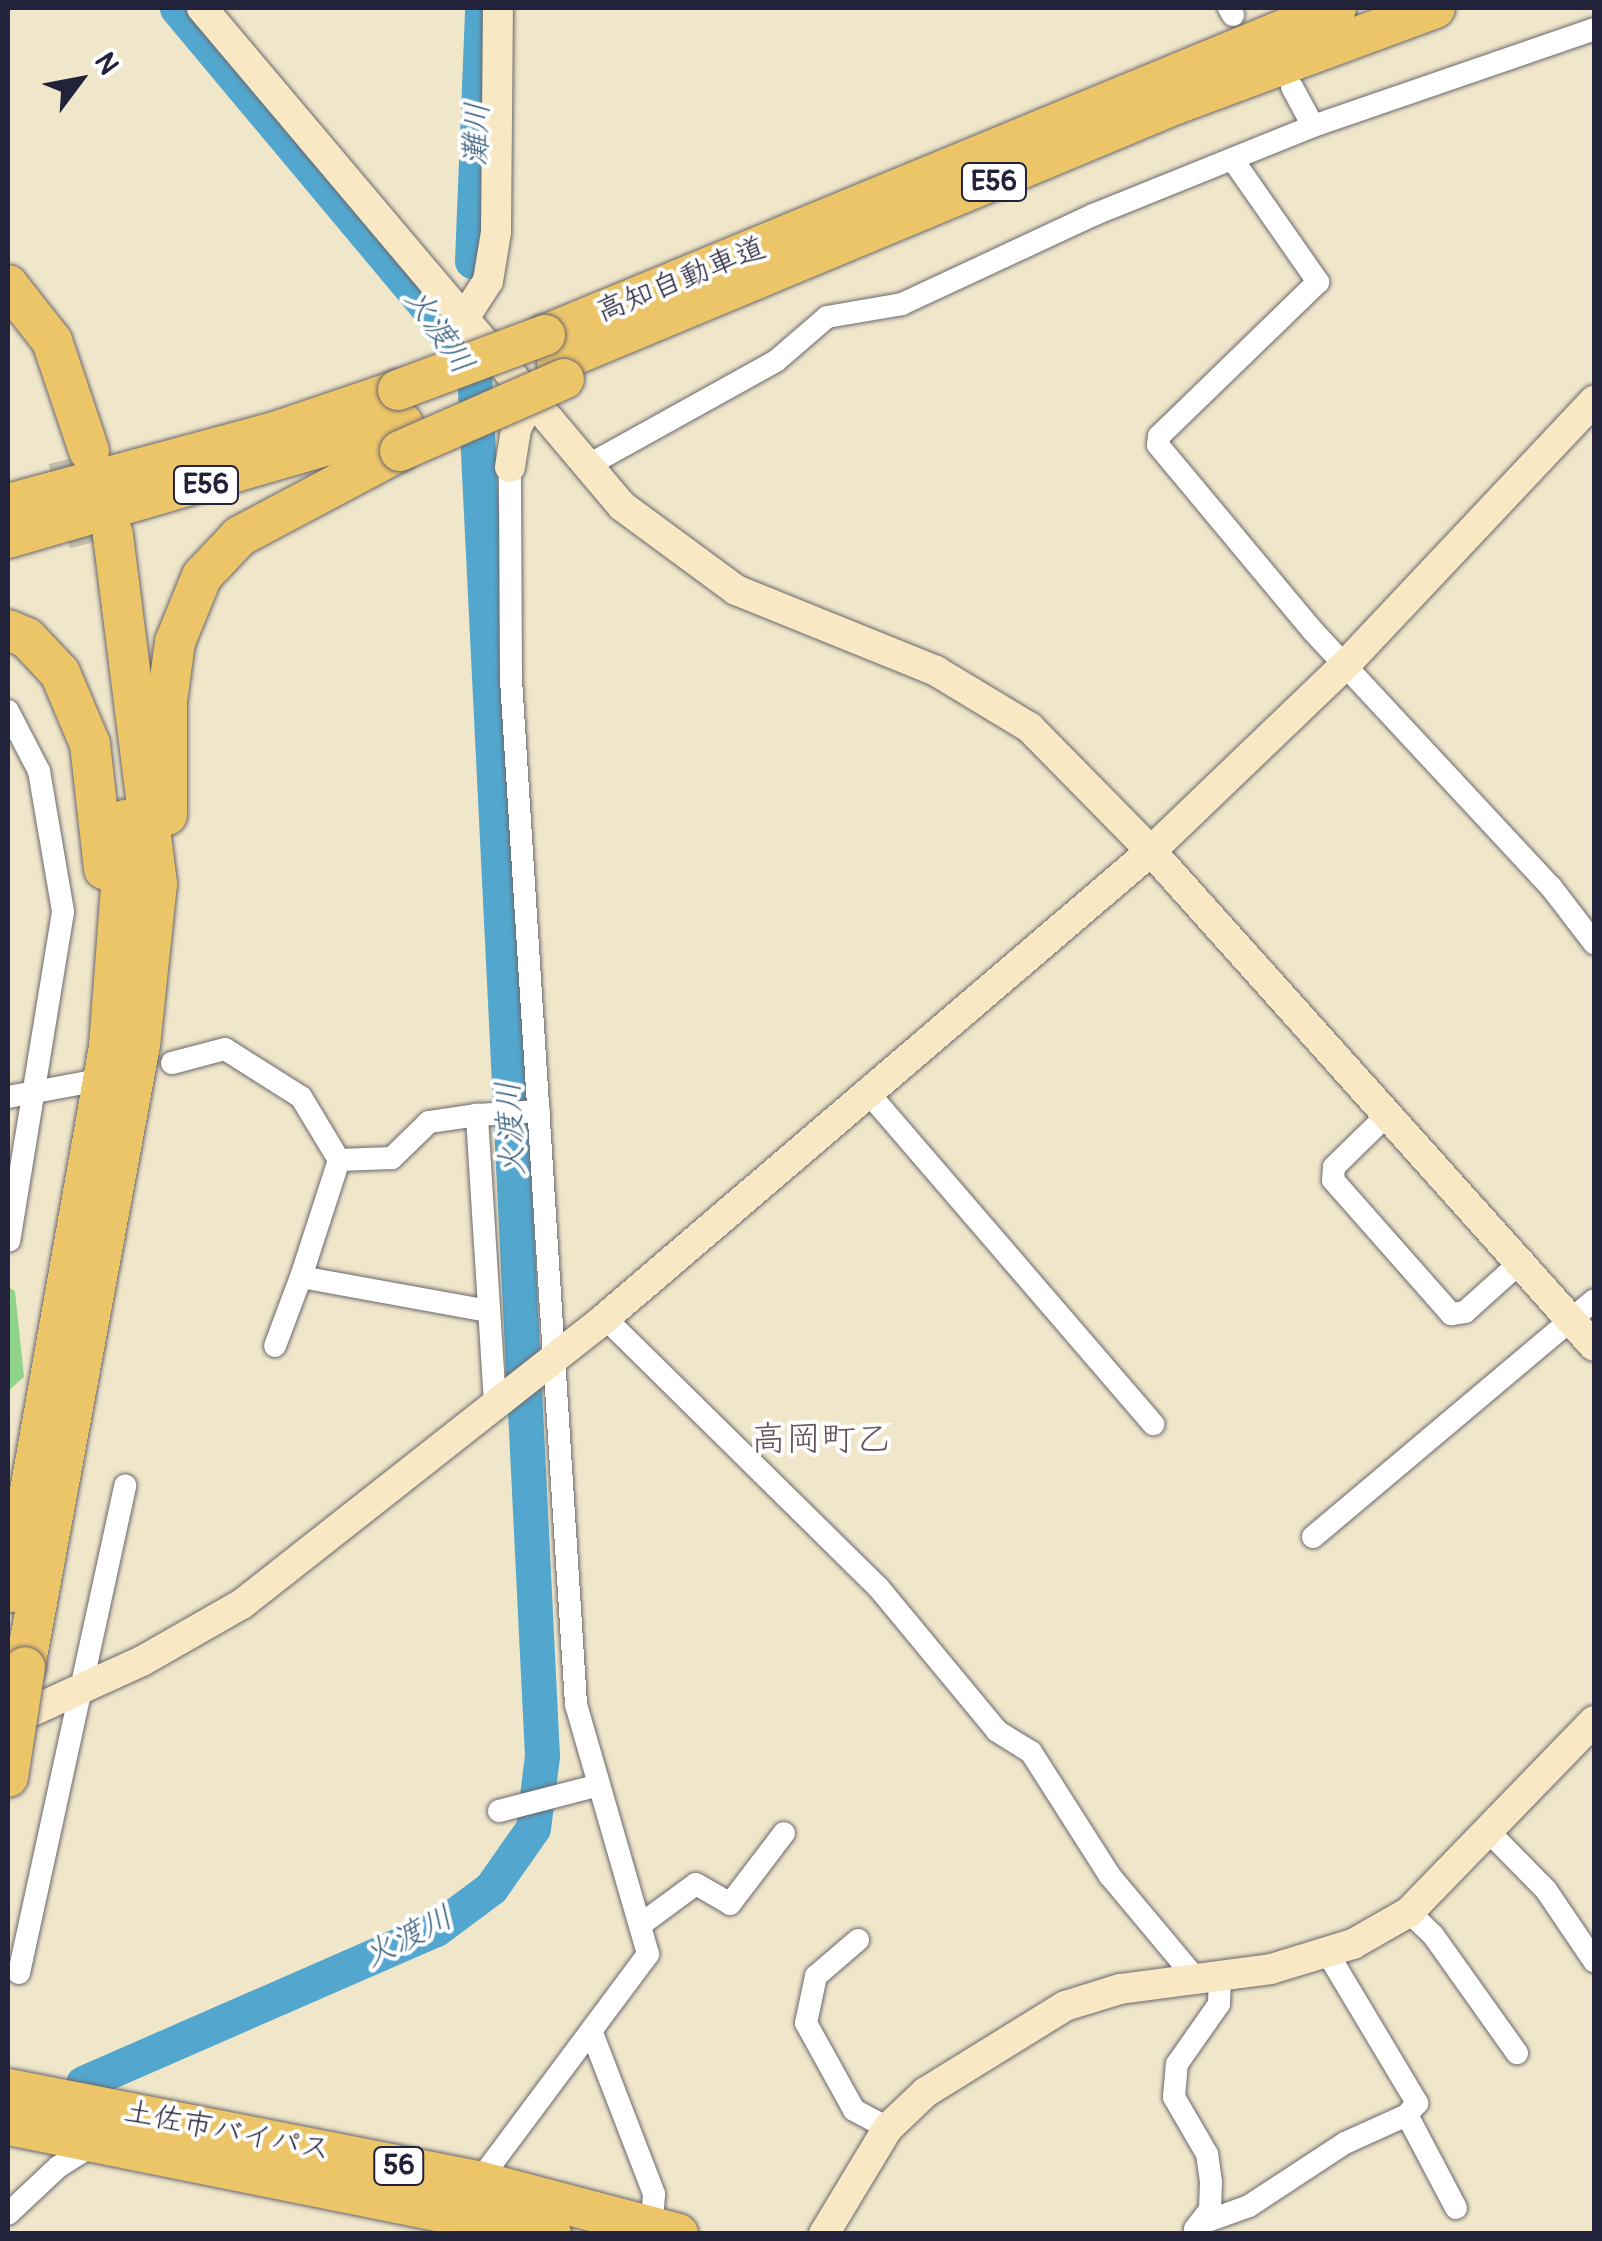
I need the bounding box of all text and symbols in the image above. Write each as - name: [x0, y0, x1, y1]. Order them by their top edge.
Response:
- north arrow: [30, 30, 130, 130]
- text: N: [86, 47, 126, 81]
- water label: 灘川: [457, 101, 497, 167]
- road number: E56: [959, 159, 1029, 205]
- street label: 高知自動車道: [591, 230, 771, 330]
- water label: 火渡川: [396, 280, 482, 382]
- road number: E56: [171, 462, 241, 508]
- water label: 火渡川: [489, 1080, 533, 1178]
- district label: 高岡町乙: [751, 1418, 891, 1460]
- water label: 火渡川: [357, 1898, 459, 1976]
- street label: 土佐市バイパス: [120, 2093, 334, 2169]
- road number: 56: [372, 2143, 426, 2189]

